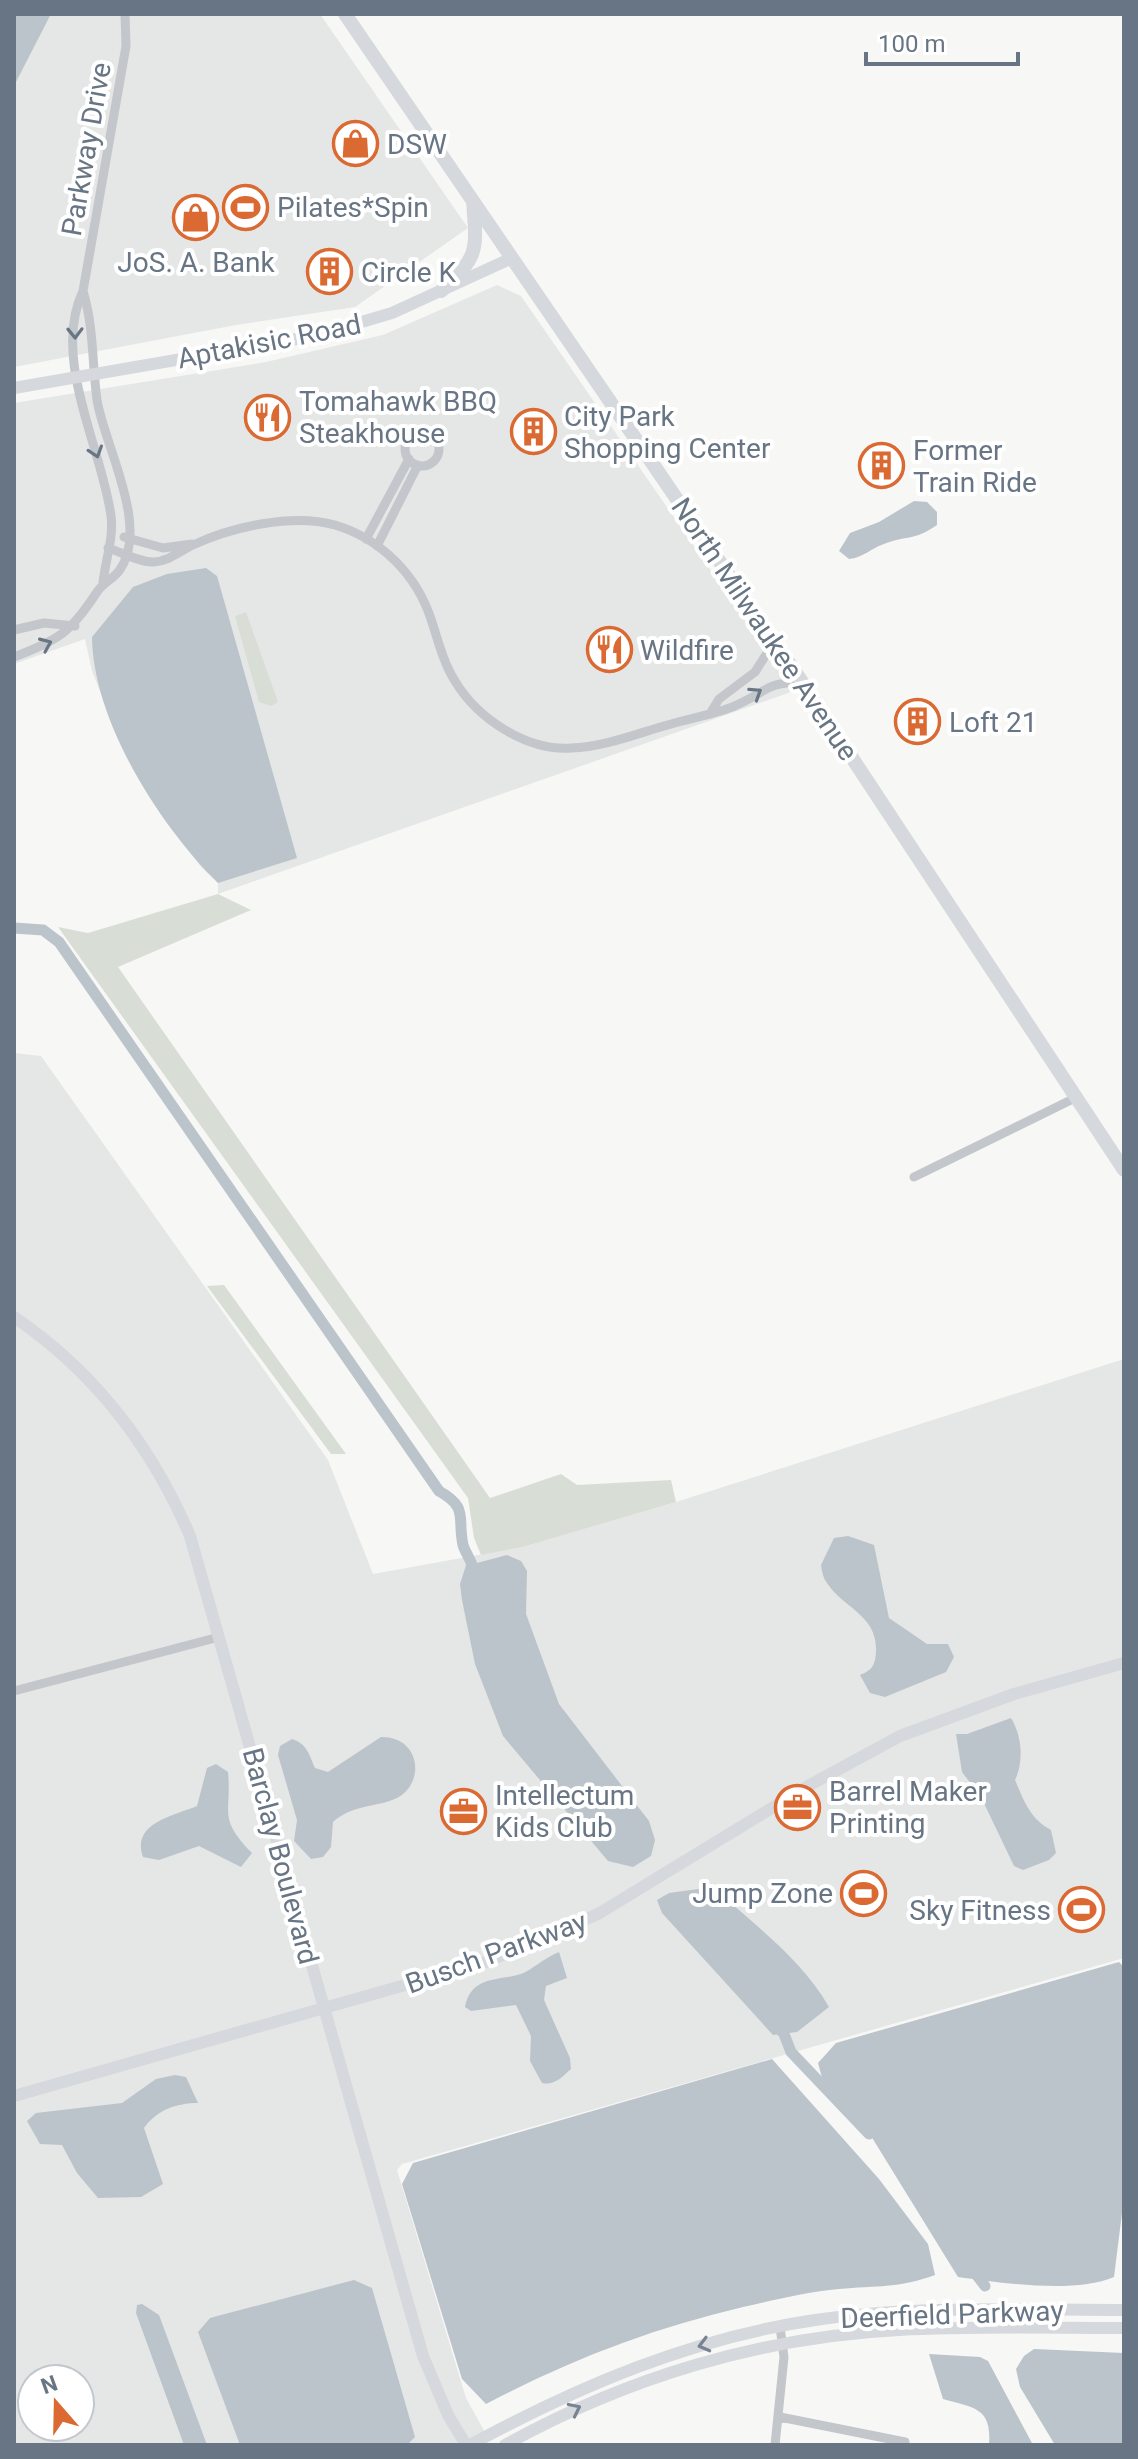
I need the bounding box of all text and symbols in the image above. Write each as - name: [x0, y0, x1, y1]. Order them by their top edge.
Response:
- scale bar: [866, 16, 1018, 66]
- text: 100 m: [878, 30, 945, 58]
- street label: Parkway Drive: [55, 60, 118, 238]
- shop icon: DSW: [332, 120, 380, 168]
- place label: DSW: [387, 128, 447, 161]
- sports icon: Pilates*Spin: [222, 183, 270, 231]
- place label: Pilates*Spin: [277, 191, 429, 224]
- shop icon: JoS. A. Bank: [172, 193, 220, 241]
- place label: JoS. A. Bank: [117, 246, 275, 279]
- building icon: Circle K: [306, 248, 354, 296]
- place label: Circle K: [361, 256, 457, 289]
- street label: Aptakisic Road: [174, 308, 364, 375]
- one-way arrow: [66, 327, 84, 340]
- place label: Tomahawk BBQ Steakhouse: [299, 385, 497, 450]
- restaurant icon: Tomahawk BBQ Steakhouse: [244, 393, 292, 441]
- place label: City Park Shopping Center: [564, 400, 771, 465]
- building icon: City Park Shopping Center: [509, 408, 557, 456]
- place label: Former Train Ride: [913, 434, 1037, 499]
- building icon: Former Train Ride: [858, 442, 906, 490]
- one-way arrow: [86, 444, 102, 458]
- street label: North Milwaukee Avenue: [664, 492, 865, 767]
- restaurant icon: Wildfire: [585, 626, 633, 674]
- place label: Wildfire: [640, 634, 734, 667]
- one-way arrow: [38, 638, 53, 654]
- one-way arrow: [747, 688, 762, 703]
- building icon: Loft 21: [894, 698, 942, 746]
- place label: Loft 21: [949, 706, 1037, 739]
- street label: Barclay Boulevard: [236, 1744, 325, 1968]
- place label: Barrel Maker Printing: [829, 1775, 987, 1840]
- place label: Intellectum Kids Club: [495, 1779, 634, 1844]
- office icon: Barrel Maker Printing: [774, 1783, 822, 1831]
- office icon: Intellectum Kids Club: [440, 1787, 488, 1835]
- sports icon: Jump Zone: [840, 1869, 888, 1917]
- place label: Jump Zone: [692, 1877, 833, 1910]
- sports icon: Sky Fitness: [1058, 1886, 1106, 1934]
- place label: Sky Fitness: [909, 1894, 1051, 1927]
- street label: Busch Parkway: [401, 1904, 591, 2000]
- street label: Deerfield Parkway: [840, 2294, 1064, 2335]
- one-way arrow: [698, 2336, 712, 2352]
- north arrow: [16, 2363, 96, 2443]
- text: N: [38, 2370, 61, 2399]
- one-way arrow: [566, 2404, 581, 2419]

